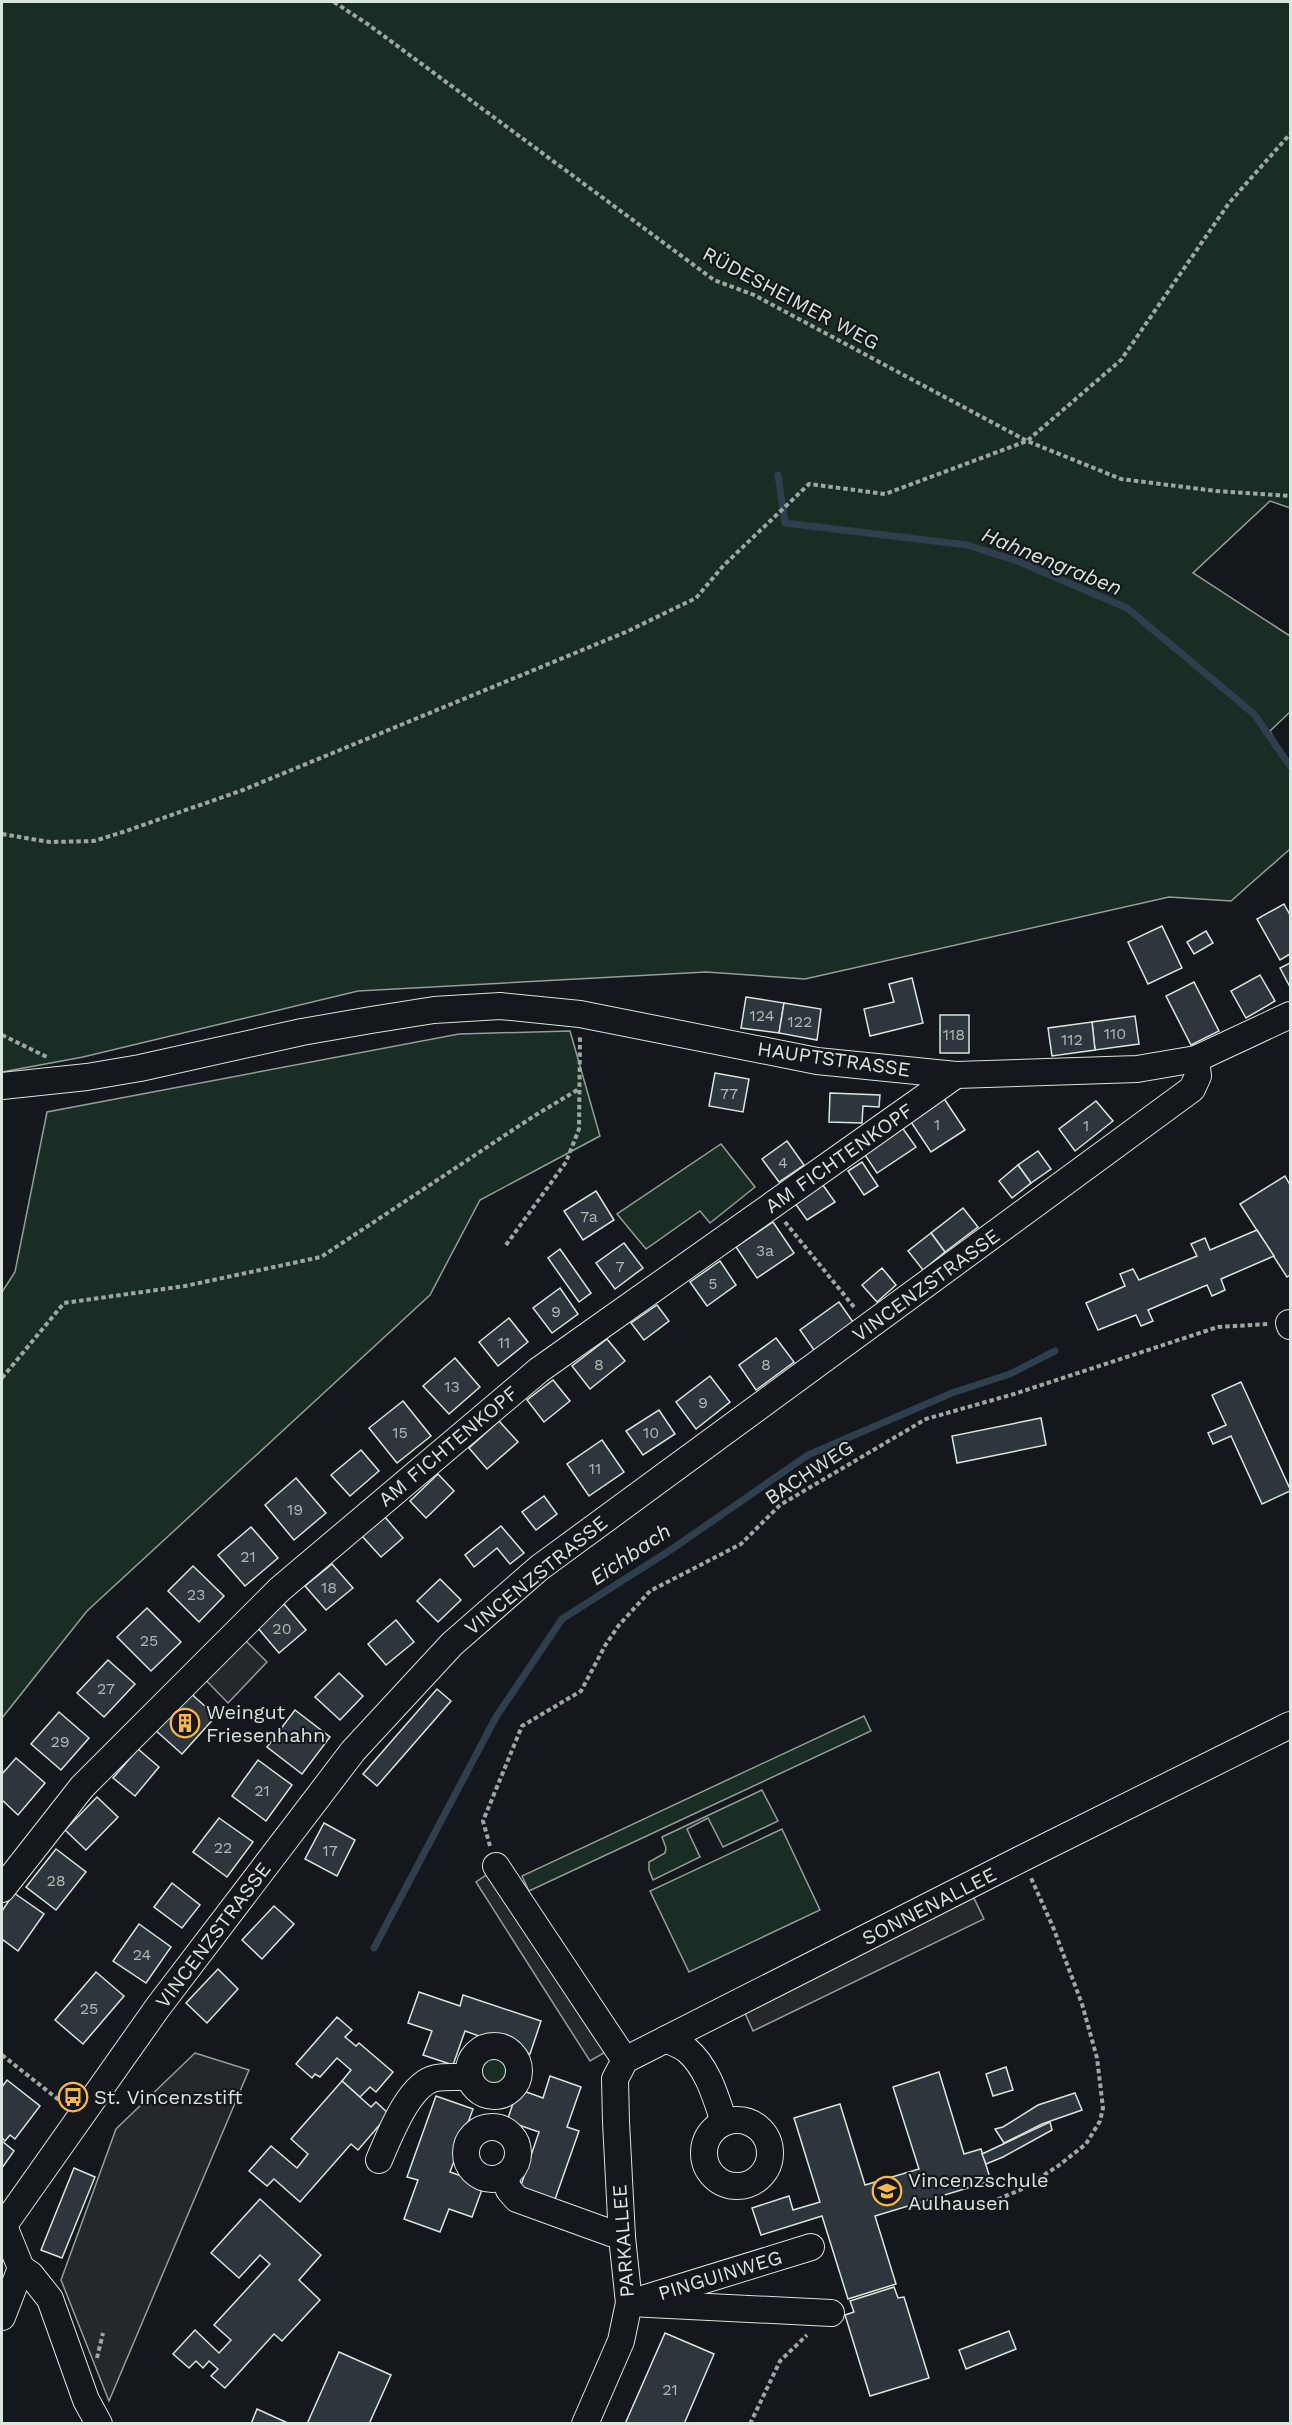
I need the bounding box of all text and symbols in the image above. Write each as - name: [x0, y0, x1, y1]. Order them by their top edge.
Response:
- street label: RÜDESHEIMER WEG: [699, 241, 883, 355]
- water label: Hahnengraben: [978, 522, 1126, 600]
- house number: 124: [750, 1006, 775, 1025]
- house number: 122: [788, 1012, 812, 1031]
- house number: 110: [1104, 1024, 1126, 1043]
- house number: 118: [943, 1025, 965, 1044]
- house number: 112: [1061, 1030, 1083, 1049]
- street label: HAUPTSTRASSE: [756, 1036, 912, 1082]
- house number: 77: [720, 1084, 738, 1103]
- street label: AM FICHTENKOPF: [760, 1098, 918, 1218]
- house number: 1: [934, 1115, 940, 1134]
- house number: 1: [1083, 1116, 1089, 1135]
- house number: 4: [778, 1153, 788, 1172]
- house number: 7a: [580, 1207, 598, 1226]
- street label: VINCENZSTRASSE: [848, 1223, 1004, 1347]
- house number: 3a: [756, 1241, 774, 1260]
- house number: 7: [616, 1257, 625, 1276]
- house number: 5: [708, 1274, 718, 1293]
- house number: 9: [551, 1302, 561, 1321]
- house number: 11: [498, 1333, 510, 1352]
- house number: 8: [594, 1355, 604, 1374]
- house number: 8: [761, 1355, 771, 1374]
- house number: 13: [444, 1377, 460, 1396]
- street label: AM FICHTENKOPF: [373, 1381, 523, 1511]
- house number: 9: [698, 1393, 708, 1412]
- house number: 15: [392, 1423, 408, 1442]
- house number: 10: [643, 1423, 659, 1442]
- street label: BACHWEG: [760, 1435, 858, 1509]
- house number: 11: [589, 1459, 601, 1478]
- house number: 19: [287, 1500, 303, 1519]
- street label: VINCENZSTRASSE: [460, 1510, 612, 1640]
- water label: Eichbach: [585, 1518, 675, 1590]
- house number: 21: [240, 1547, 256, 1566]
- house number: 18: [321, 1578, 337, 1597]
- house number: 23: [187, 1585, 205, 1604]
- house number: 20: [272, 1619, 292, 1638]
- house number: 25: [140, 1631, 158, 1650]
- house number: 27: [97, 1679, 115, 1698]
- place label: Weingut Friesenhahn: [206, 1700, 325, 1747]
- building icon: Weingut Friesenhahn: [169, 1707, 201, 1739]
- house number: 29: [50, 1732, 70, 1751]
- house number: 21: [254, 1781, 270, 1800]
- house number: 22: [214, 1838, 232, 1857]
- house number: 17: [322, 1841, 338, 1860]
- street label: VINCENZSTRASSE: [150, 1857, 276, 2013]
- street label: SONNENALLEE: [858, 1862, 1000, 1950]
- house number: 28: [46, 1871, 66, 1890]
- house number: 24: [133, 1945, 152, 1964]
- house number: 25: [80, 1999, 98, 2018]
- bus stop icon: St. Vincenzstift: [57, 2081, 89, 2113]
- place label: St. Vincenzstift: [94, 2085, 243, 2109]
- place label: Vincenzschule Aulhausen: [908, 2168, 1049, 2215]
- school or university icon: Vincenzschule Aulhausen: [871, 2175, 903, 2207]
- street label: PARKALLEE: [607, 2184, 639, 2298]
- street label: PINGUINWEG: [655, 2245, 785, 2305]
- house number: 21: [662, 2380, 678, 2399]

